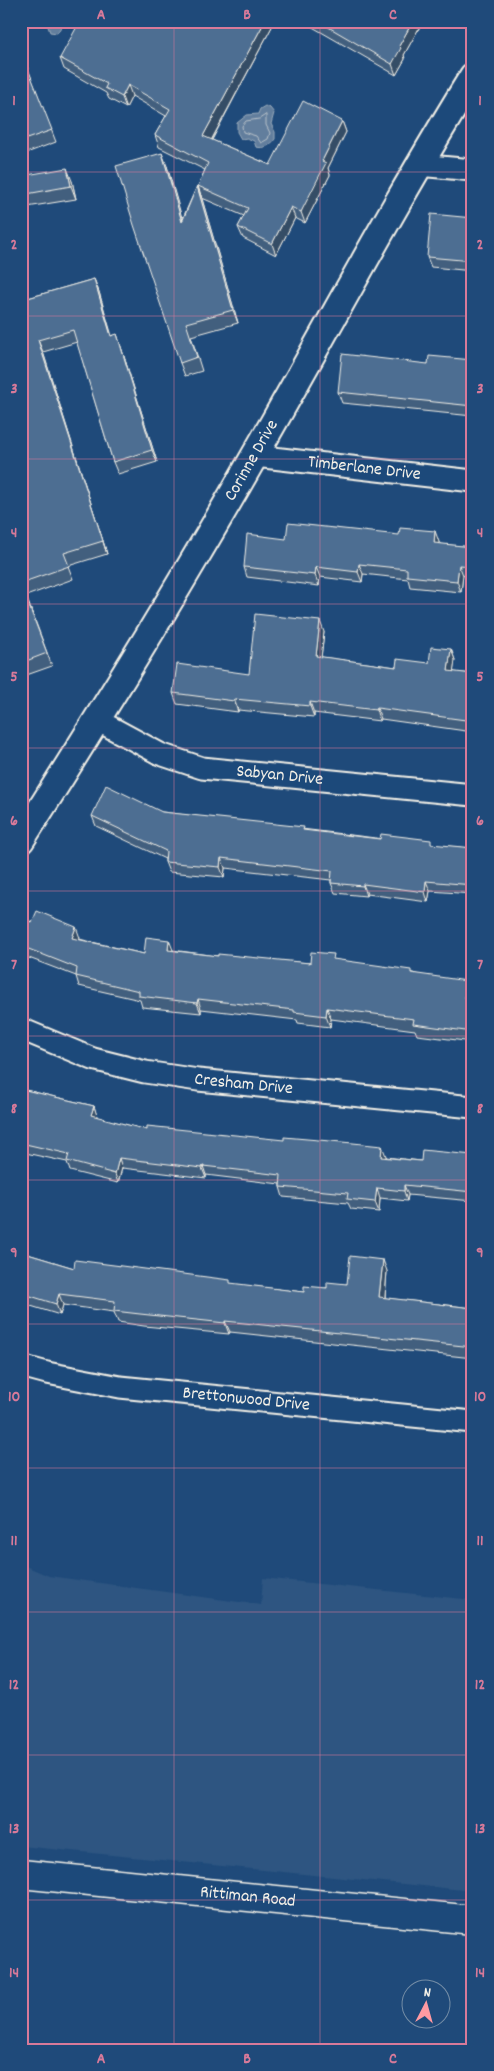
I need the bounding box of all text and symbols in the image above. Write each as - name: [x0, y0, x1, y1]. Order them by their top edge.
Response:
- text: A: [97, 4, 106, 27]
- text: B: [243, 4, 251, 27]
- text: C: [389, 4, 397, 27]
- text: 1: [12, 90, 16, 113]
- text: 1: [478, 90, 482, 113]
- text: 2: [11, 234, 18, 257]
- text: 2: [477, 234, 484, 257]
- text: 3: [10, 378, 18, 401]
- text: 3: [476, 378, 484, 401]
- street label: Corinne Drive: [218, 415, 285, 506]
- street label: Timberlane Drive: [307, 450, 422, 487]
- text: 4: [11, 522, 17, 545]
- text: 4: [477, 522, 483, 545]
- text: 5: [10, 666, 18, 689]
- text: 5: [476, 666, 484, 689]
- street label: Sabyan Drive: [235, 759, 324, 793]
- text: 6: [10, 810, 18, 833]
- text: 6: [476, 810, 484, 833]
- text: 7: [11, 954, 17, 977]
- text: 7: [477, 954, 483, 977]
- street label: Cresham Drive: [193, 1067, 294, 1102]
- text: 8: [11, 1098, 18, 1121]
- text: 8: [477, 1098, 484, 1121]
- text: 9: [10, 1242, 18, 1265]
- text: 9: [476, 1242, 484, 1265]
- street label: Brettonwood Drive: [181, 1381, 311, 1418]
- text: 10: [8, 1386, 20, 1409]
- text: 10: [474, 1386, 486, 1409]
- text: 11: [10, 1530, 18, 1553]
- text: 11: [476, 1530, 484, 1553]
- text: 12: [9, 1674, 19, 1697]
- text: 12: [475, 1674, 485, 1697]
- text: 13: [9, 1818, 19, 1841]
- text: 13: [475, 1818, 485, 1841]
- street label: Rittiman Road: [199, 1880, 297, 1914]
- text: 14: [9, 1962, 19, 1985]
- text: 14: [475, 1962, 485, 1985]
- north arrow: [402, 1978, 452, 2028]
- text: N: [423, 1983, 432, 2003]
- text: A: [97, 2048, 106, 2071]
- text: B: [243, 2048, 251, 2071]
- text: C: [389, 2048, 397, 2071]

